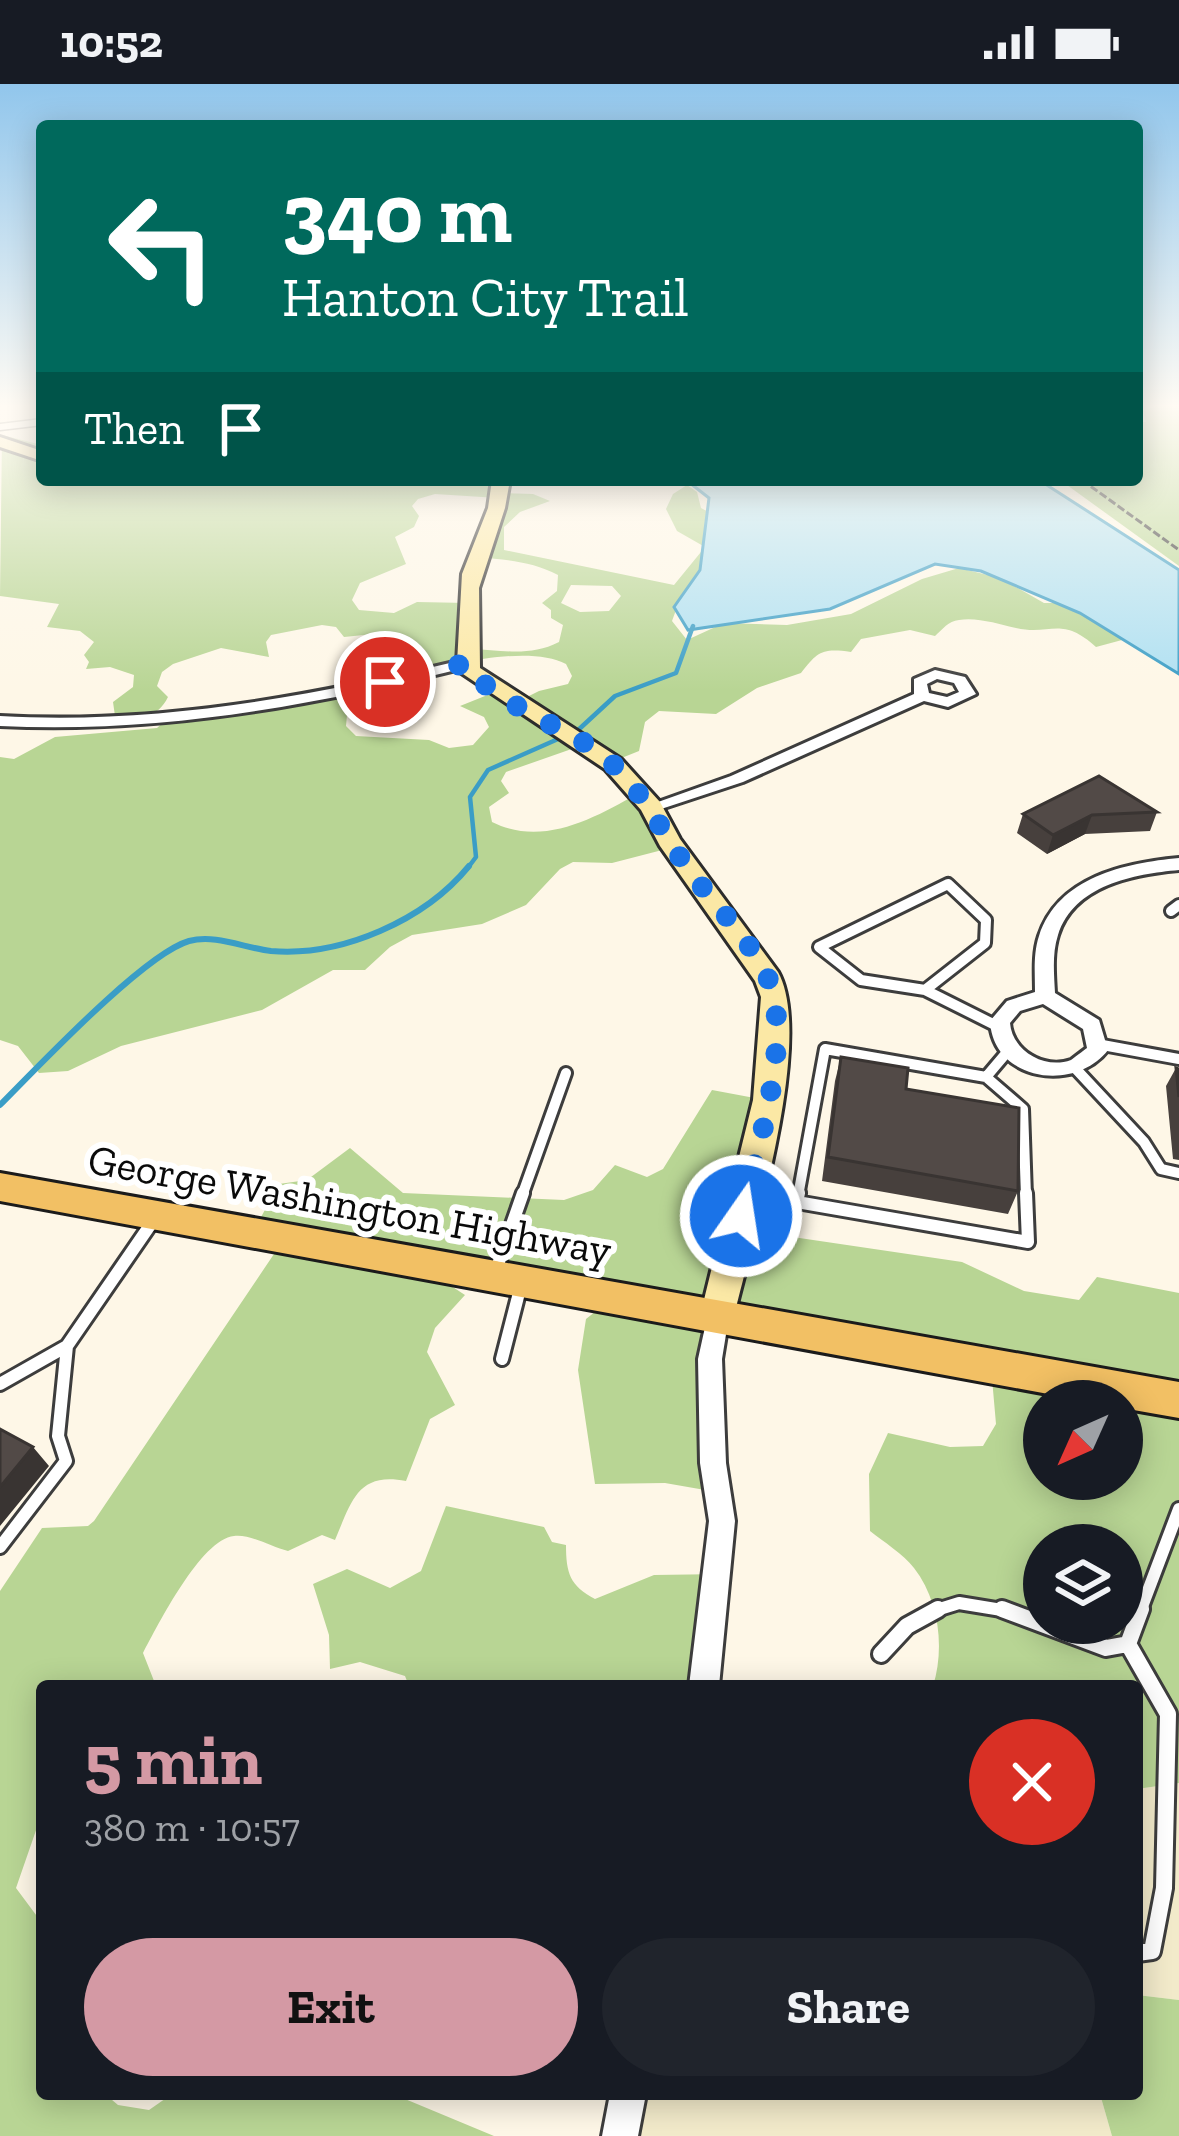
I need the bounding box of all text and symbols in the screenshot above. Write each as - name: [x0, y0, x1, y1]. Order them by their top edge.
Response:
- text: 10:52: [60, 15, 163, 69]
- text: 340 m: [282, 163, 512, 264]
- icon: left: [84, 168, 240, 324]
- text: Hanton City Trail: [282, 265, 689, 330]
- icon: arrive: [208, 396, 274, 462]
- text: Then: [84, 402, 184, 456]
- pin: [334, 631, 436, 733]
- icon: arrive: [352, 649, 418, 715]
- street label: George Washington Highway: [84, 1133, 616, 1276]
- position arrow: [678, 1153, 804, 1279]
- north arrow: [1023, 1380, 1143, 1500]
- map controls: [1023, 1380, 1143, 1644]
- button: layers: [1023, 1524, 1143, 1644]
- text: 5 min: [84, 1716, 262, 1802]
- button: close: [969, 1719, 1095, 1845]
- text: 380 m · 10:57: [84, 1804, 300, 1851]
- button: Exit: [84, 1938, 578, 2076]
- button: Share: [602, 1938, 1095, 2076]

